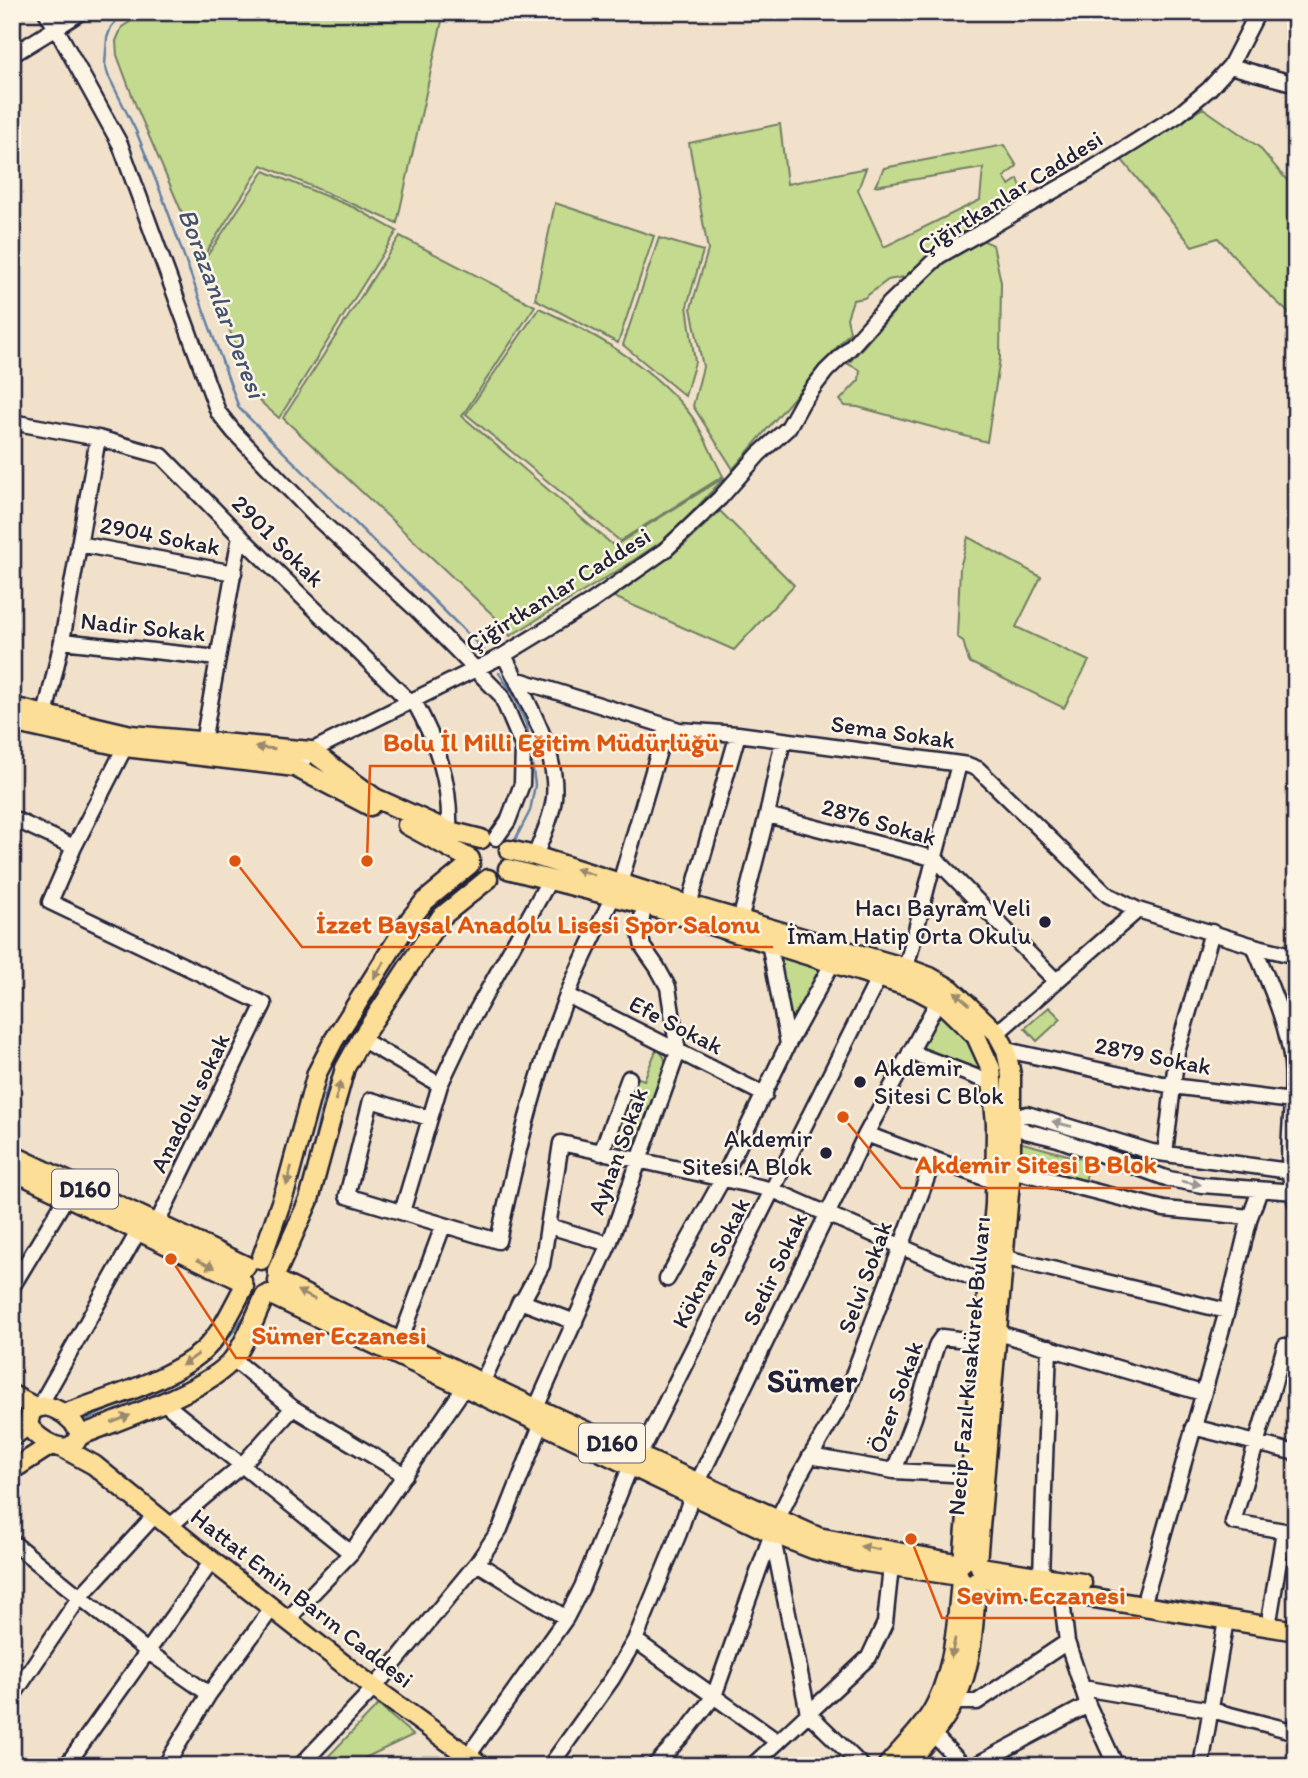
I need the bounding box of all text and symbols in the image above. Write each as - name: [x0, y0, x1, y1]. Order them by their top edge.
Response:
- street label: Çiğirtkanlar Caddesi: [912, 124, 1108, 261]
- water label: Borazanlar Deresi: [171, 204, 274, 405]
- street label: 2901 Sokak: [226, 488, 331, 593]
- street label: 2904 Sokak: [97, 510, 223, 561]
- street label: Çiğirtkanlar Caddesi: [460, 521, 656, 658]
- street label: Nadir Sokak: [79, 606, 208, 648]
- street label: Sema Sokak: [829, 708, 958, 755]
- callout: Bolu İl Milli Eğitim Müdürlüğü: [370, 719, 733, 766]
- text: Bolu İl Milli Eğitim Müdürlüğü: [383, 726, 720, 758]
- one-way arrow: [254, 742, 276, 753]
- street label: 2876 Sokak: [818, 791, 940, 852]
- one-way arrow: [575, 866, 596, 877]
- place label: Hacı Bayram Veli İmam Hatip Orta Okulu: [787, 893, 1031, 950]
- callout: İzzet Baysal Anadolu Lisesi Spor Salonu: [302, 900, 773, 947]
- text: İzzet Baysal Anadolu Lisesi Spor Salonu: [316, 908, 761, 940]
- marker: Hacı Bayram Veli İmam Hatip Orta Okulu: [1037, 914, 1053, 930]
- one-way arrow: [373, 961, 386, 980]
- street label: Efe Sokak: [624, 989, 729, 1061]
- one-way arrow: [953, 990, 971, 1006]
- street label: Anadolu sokak: [143, 1028, 236, 1177]
- street label: 2879 Sokak: [1092, 1030, 1214, 1081]
- place label: Akdemir Sitesi C Blok: [874, 1053, 1004, 1110]
- marker: Akdemir Sitesi C Blok: [852, 1074, 868, 1090]
- one-way arrow: [334, 1080, 344, 1101]
- street label: Ayhan Sokak: [581, 1083, 654, 1218]
- one-way arrow: [1050, 1118, 1072, 1129]
- place label: Akdemir Sitesi A Blok: [682, 1124, 813, 1181]
- callout: Akdemir Sitesi B Blok: [901, 1141, 1171, 1188]
- marker: Akdemir Sitesi A Blok: [818, 1145, 834, 1161]
- text: Akdemir Sitesi B Blok: [914, 1148, 1158, 1180]
- one-way arrow: [283, 1166, 294, 1188]
- road number: D160: [52, 1170, 118, 1208]
- one-way arrow: [1180, 1178, 1202, 1189]
- street label: Köknar Sokak: [665, 1193, 756, 1333]
- street label: Sedir Sokak: [736, 1207, 814, 1330]
- street label: Necip Fazıl Kısakürek Bulvarı: [941, 1215, 996, 1517]
- street label: Selvi Sokak: [831, 1216, 898, 1337]
- one-way arrow: [196, 1258, 216, 1270]
- one-way arrow: [296, 1289, 316, 1300]
- callout: Sümer Eczanesi: [236, 1311, 441, 1358]
- text: Sümer Eczanesi: [251, 1319, 427, 1351]
- street label: Özer Sokak: [862, 1336, 929, 1457]
- one-way arrow: [181, 1353, 199, 1367]
- district label: Sümer: [767, 1362, 858, 1400]
- one-way arrow: [111, 1413, 132, 1424]
- road number: D160: [579, 1424, 645, 1462]
- street label: Hattat Emin Barın Caddesi: [185, 1502, 419, 1694]
- one-way arrow: [859, 1542, 881, 1553]
- callout: Sevim Eczanesi: [942, 1571, 1140, 1618]
- text: Sevim Eczanesi: [956, 1579, 1126, 1611]
- one-way arrow: [947, 1637, 958, 1659]

